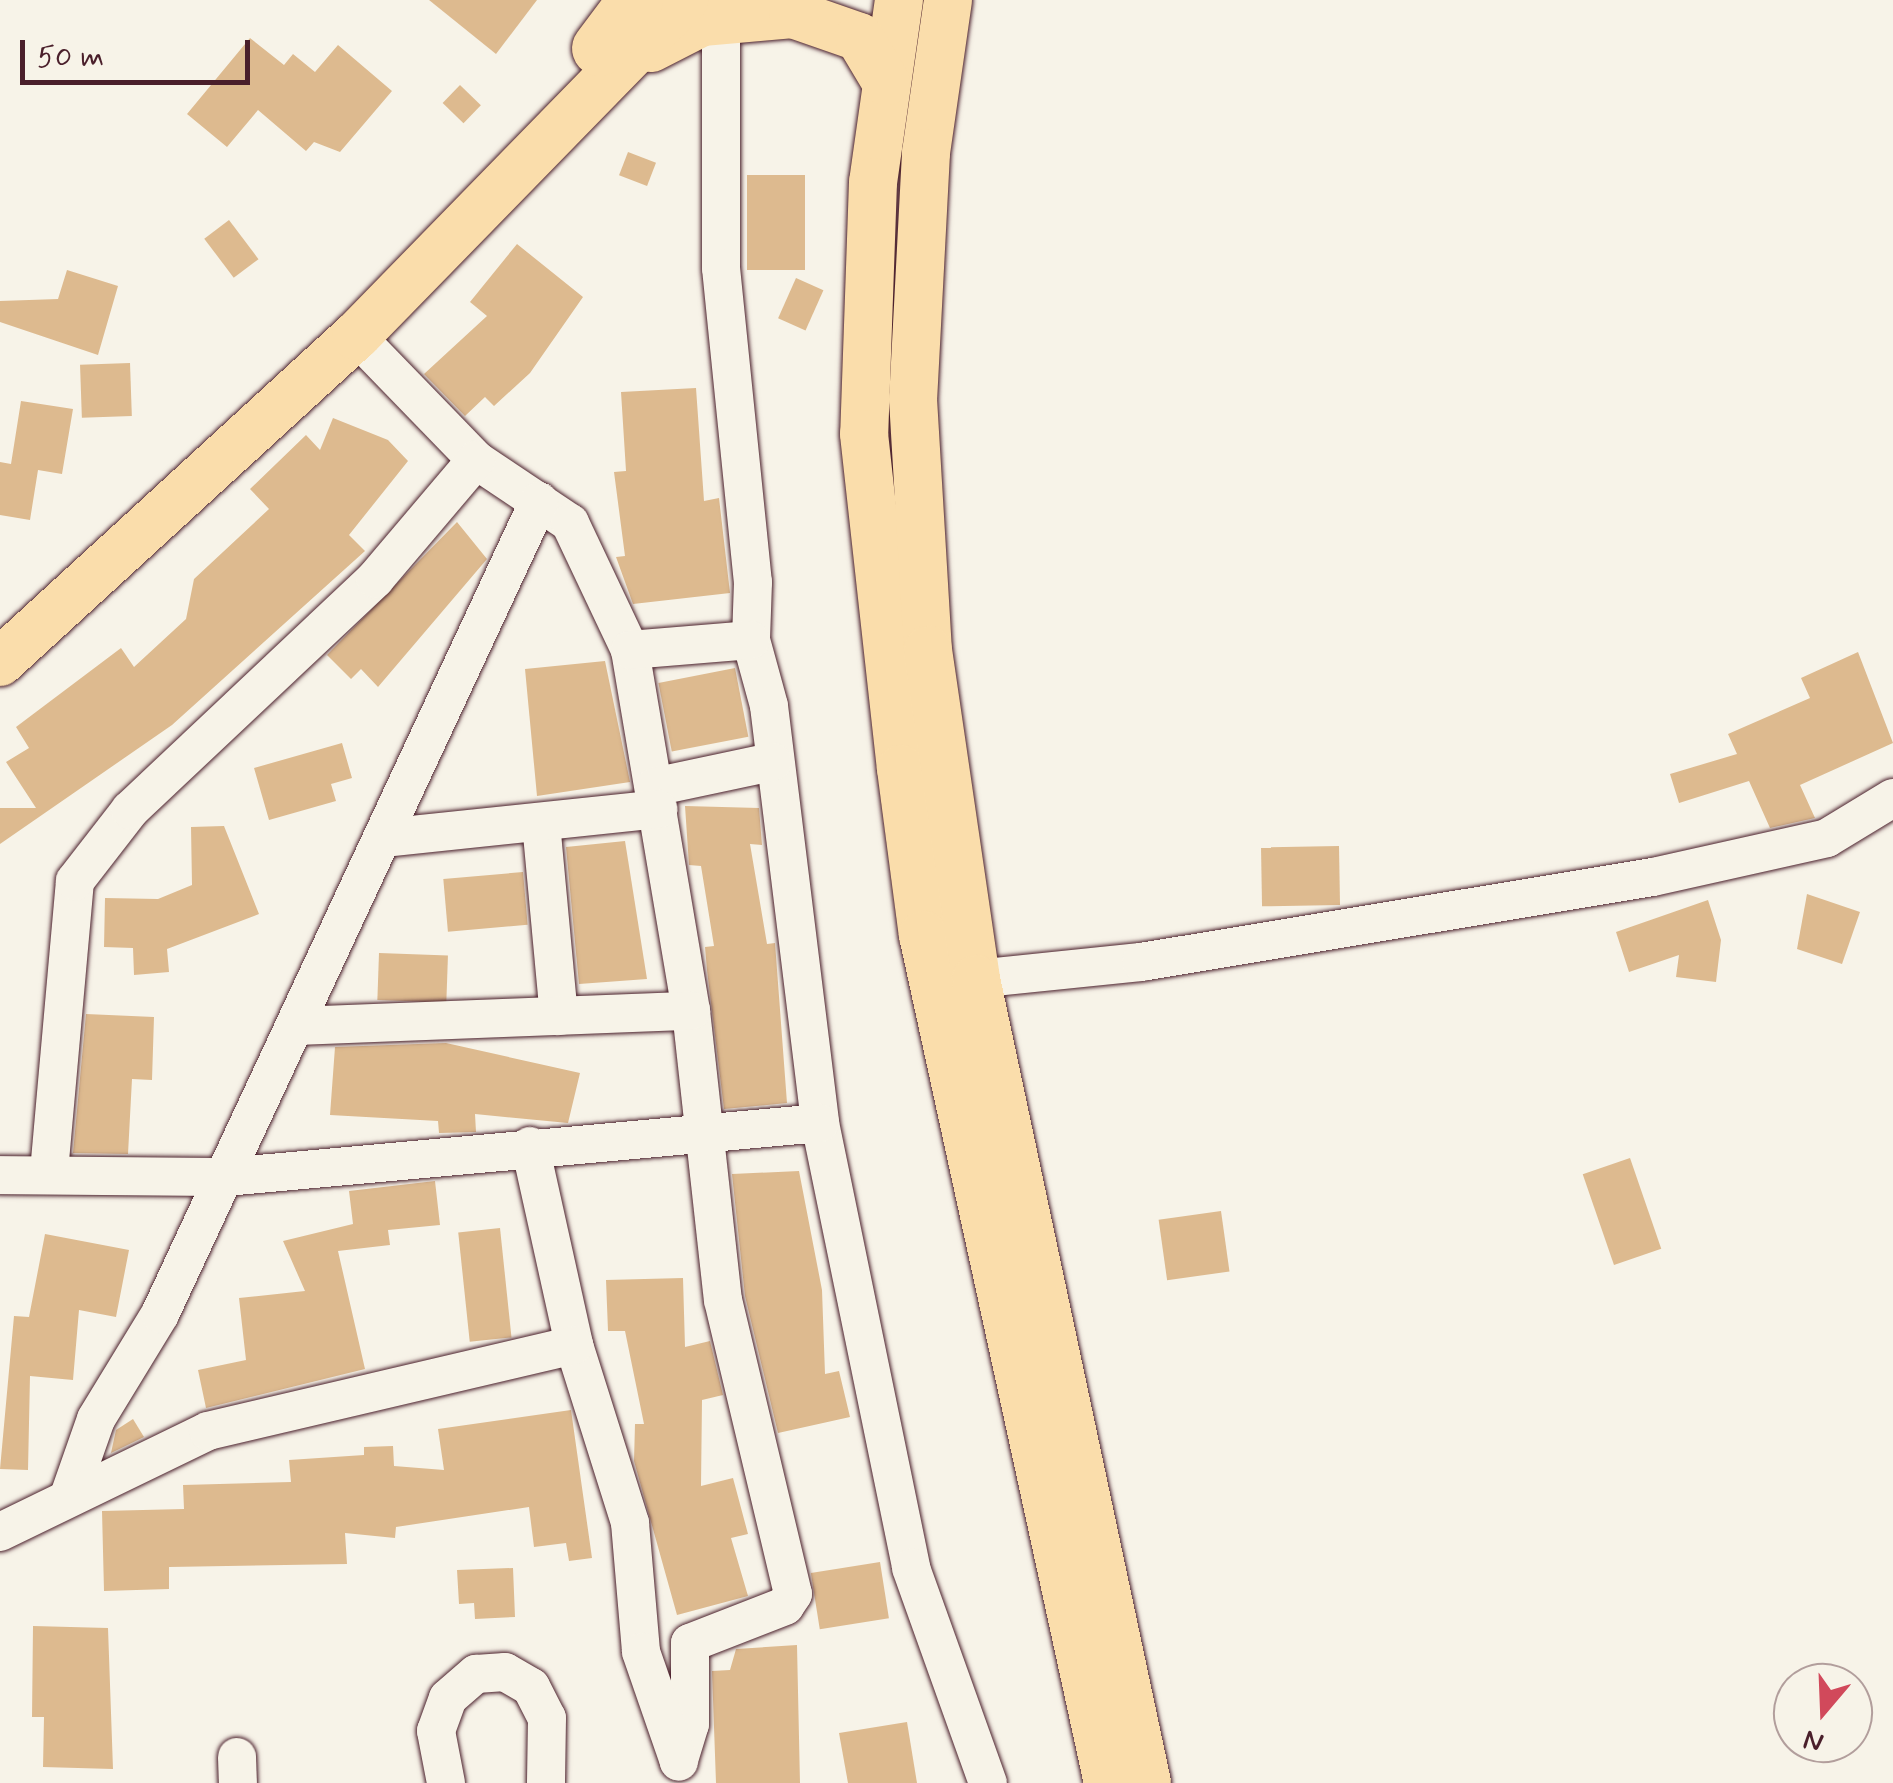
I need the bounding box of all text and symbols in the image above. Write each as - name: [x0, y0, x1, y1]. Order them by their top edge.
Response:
- scale bar: [25, 20, 255, 82]
- text: 50 m: [37, 38, 104, 77]
- north arrow: [1773, 1663, 1873, 1763]
- text: N: [1799, 1719, 1829, 1760]

